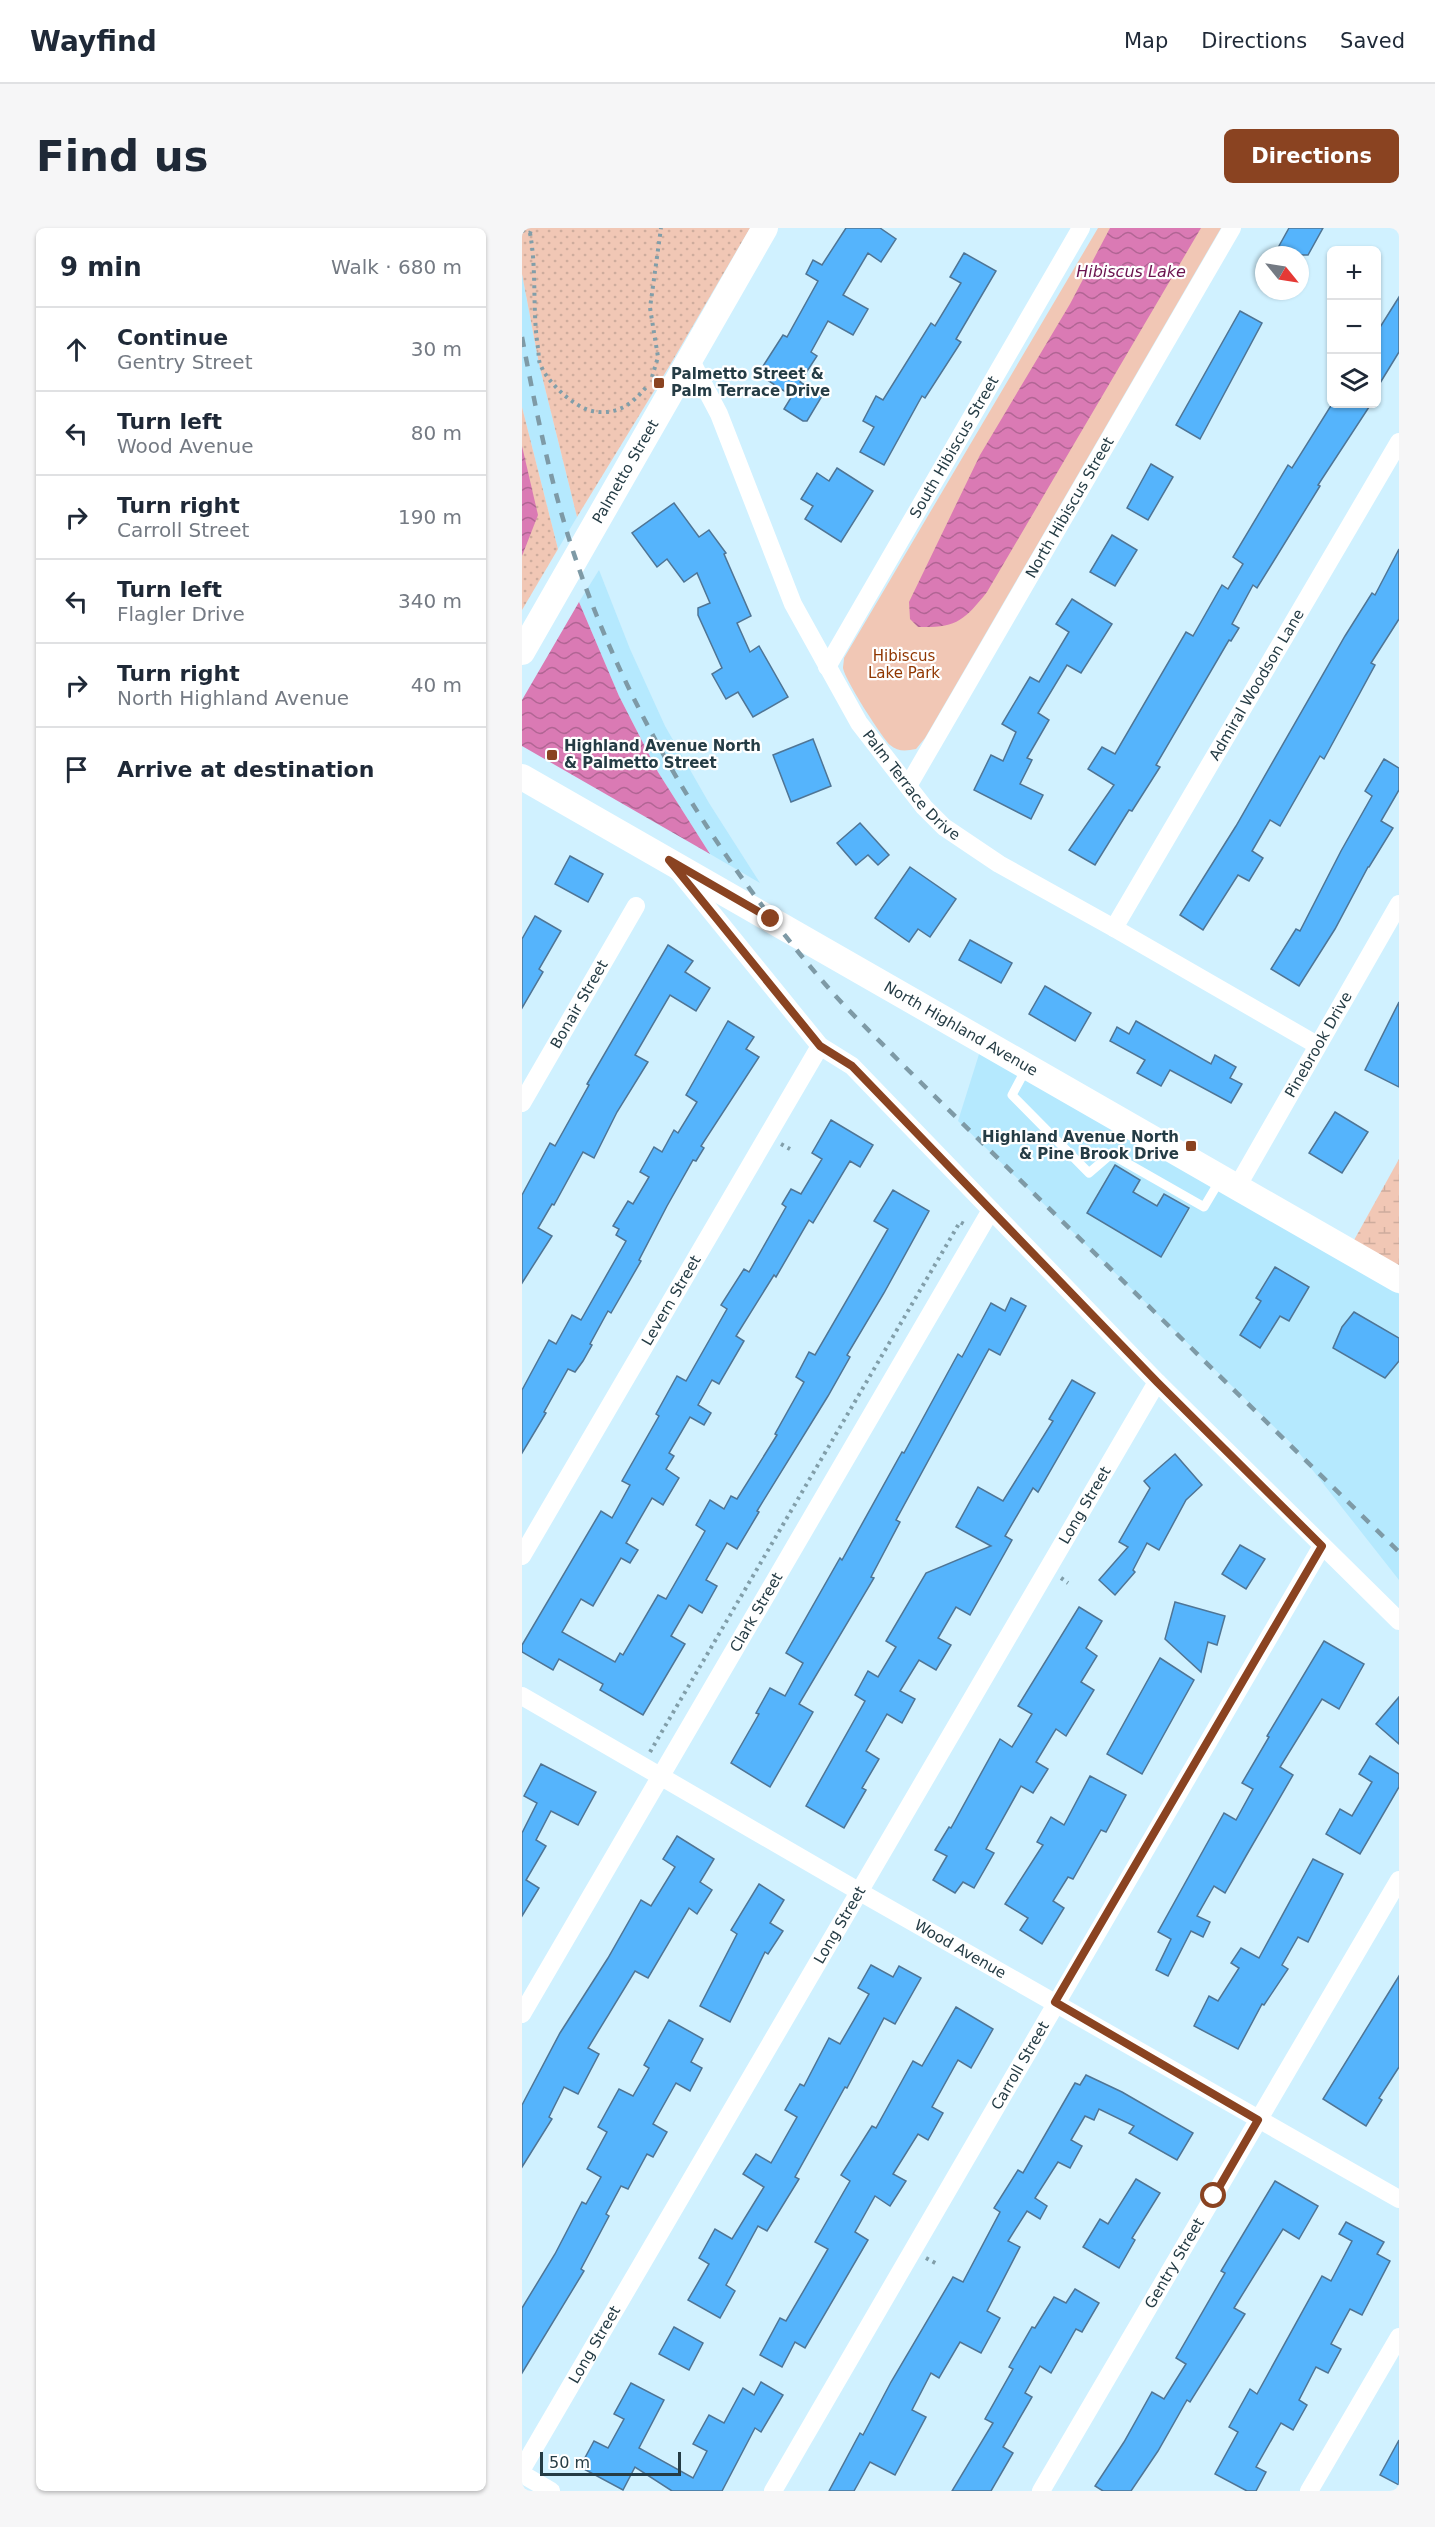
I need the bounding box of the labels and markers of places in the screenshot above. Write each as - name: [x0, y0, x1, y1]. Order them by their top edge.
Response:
- place label: Palmetto Street & Palm Terrace Drive: [671, 365, 830, 400]
- marker: Palmetto Street & Palm Terrace Drive: [652, 376, 666, 390]
- place label: Highland Avenue North & Palmetto Street: [564, 737, 761, 772]
- marker: Highland Avenue North & Palmetto Street: [545, 748, 559, 762]
- place label: Highland Avenue North & Pine Brook Drive: [982, 1128, 1179, 1163]
- marker: Highland Avenue North & Pine Brook Drive: [1184, 1139, 1198, 1153]

